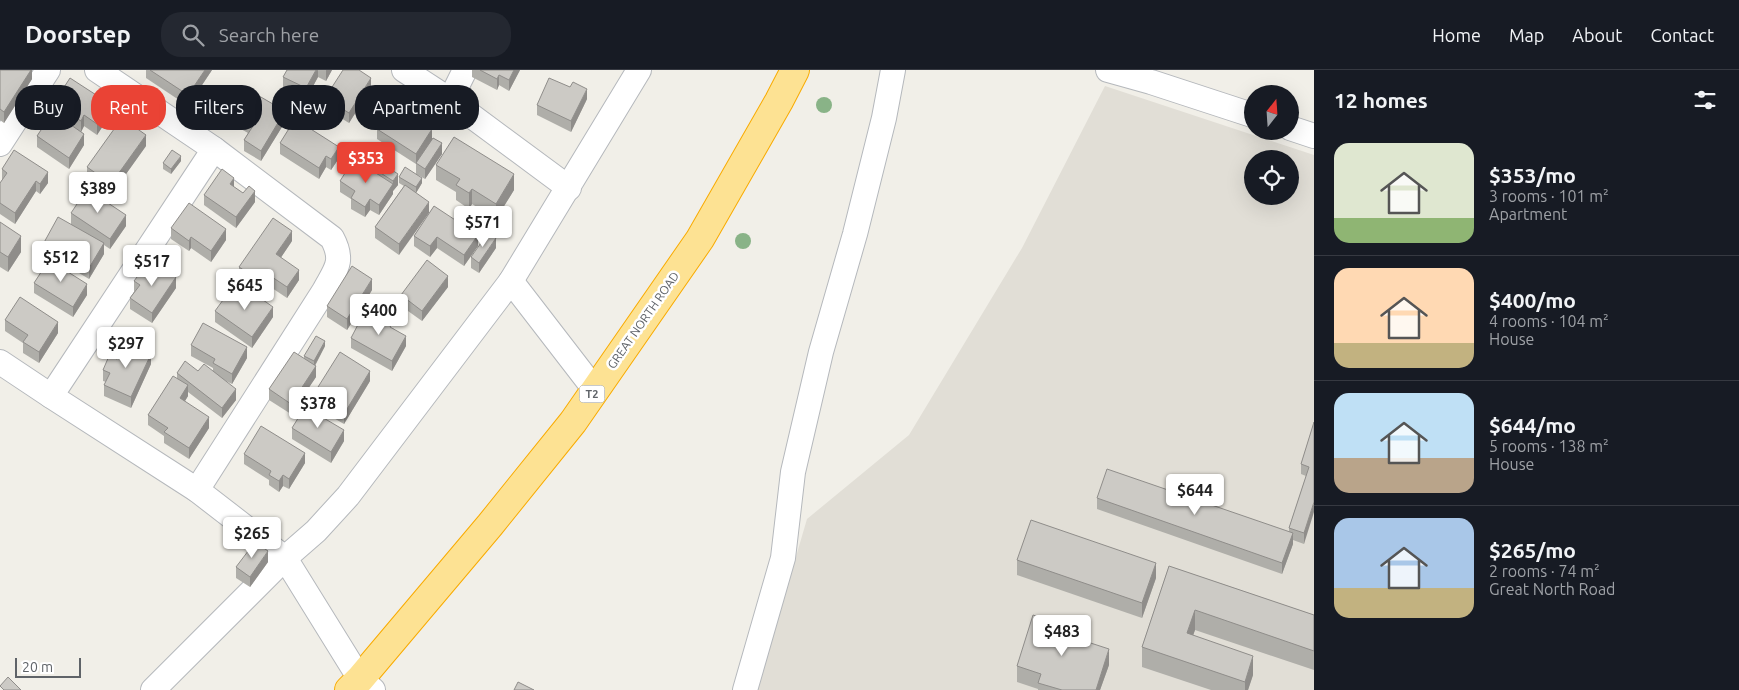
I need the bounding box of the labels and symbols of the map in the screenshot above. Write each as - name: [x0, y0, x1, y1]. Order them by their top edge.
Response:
- north arrow: [1244, 85, 1299, 140]
- pin: $353: [336, 142, 396, 184]
- pin: $389: [68, 172, 128, 214]
- pin: $571: [453, 206, 513, 248]
- pin: $512: [31, 240, 91, 283]
- pin: $517: [122, 244, 182, 287]
- pin: $645: [215, 268, 275, 311]
- street label: GREAT NORTH ROAD: [605, 269, 681, 371]
- pin: $400: [349, 294, 409, 336]
- pin: $297: [96, 326, 156, 369]
- pin: $378: [288, 386, 348, 429]
- road number: T2: [580, 386, 604, 402]
- pin: $644: [1165, 474, 1225, 516]
- pin: $265: [222, 516, 282, 559]
- pin: $483: [1032, 614, 1092, 657]
- scale bar: [15, 655, 81, 678]

